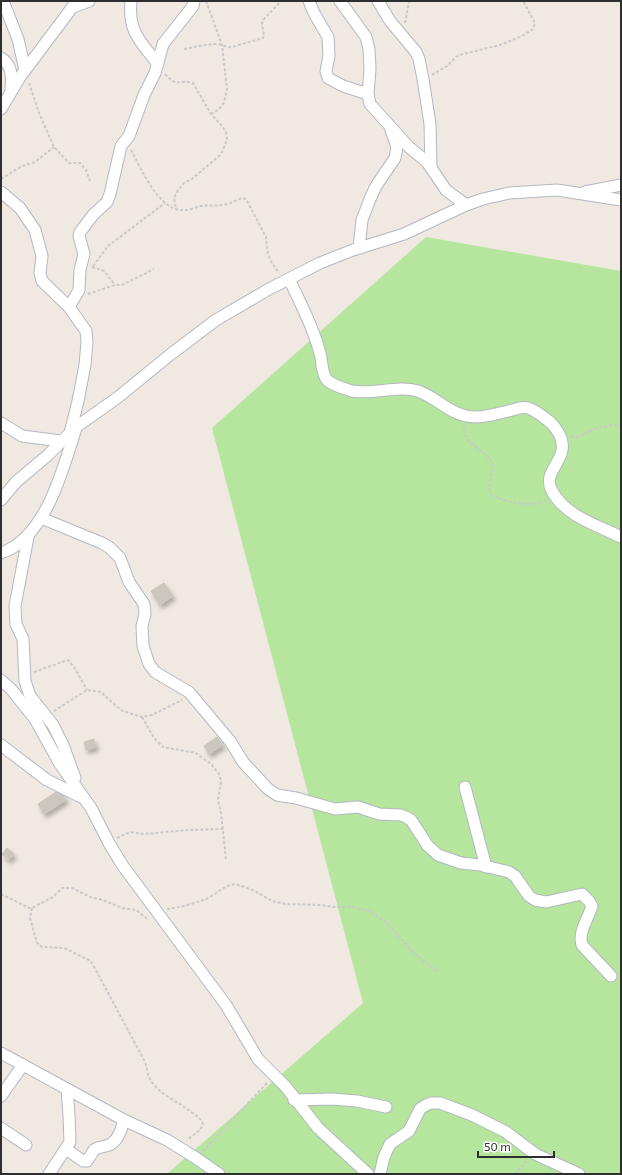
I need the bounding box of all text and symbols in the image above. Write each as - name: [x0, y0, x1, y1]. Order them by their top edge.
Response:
- scale bar: [478, 1133, 554, 1159]
- text: 50 m: [484, 1139, 511, 1153]

